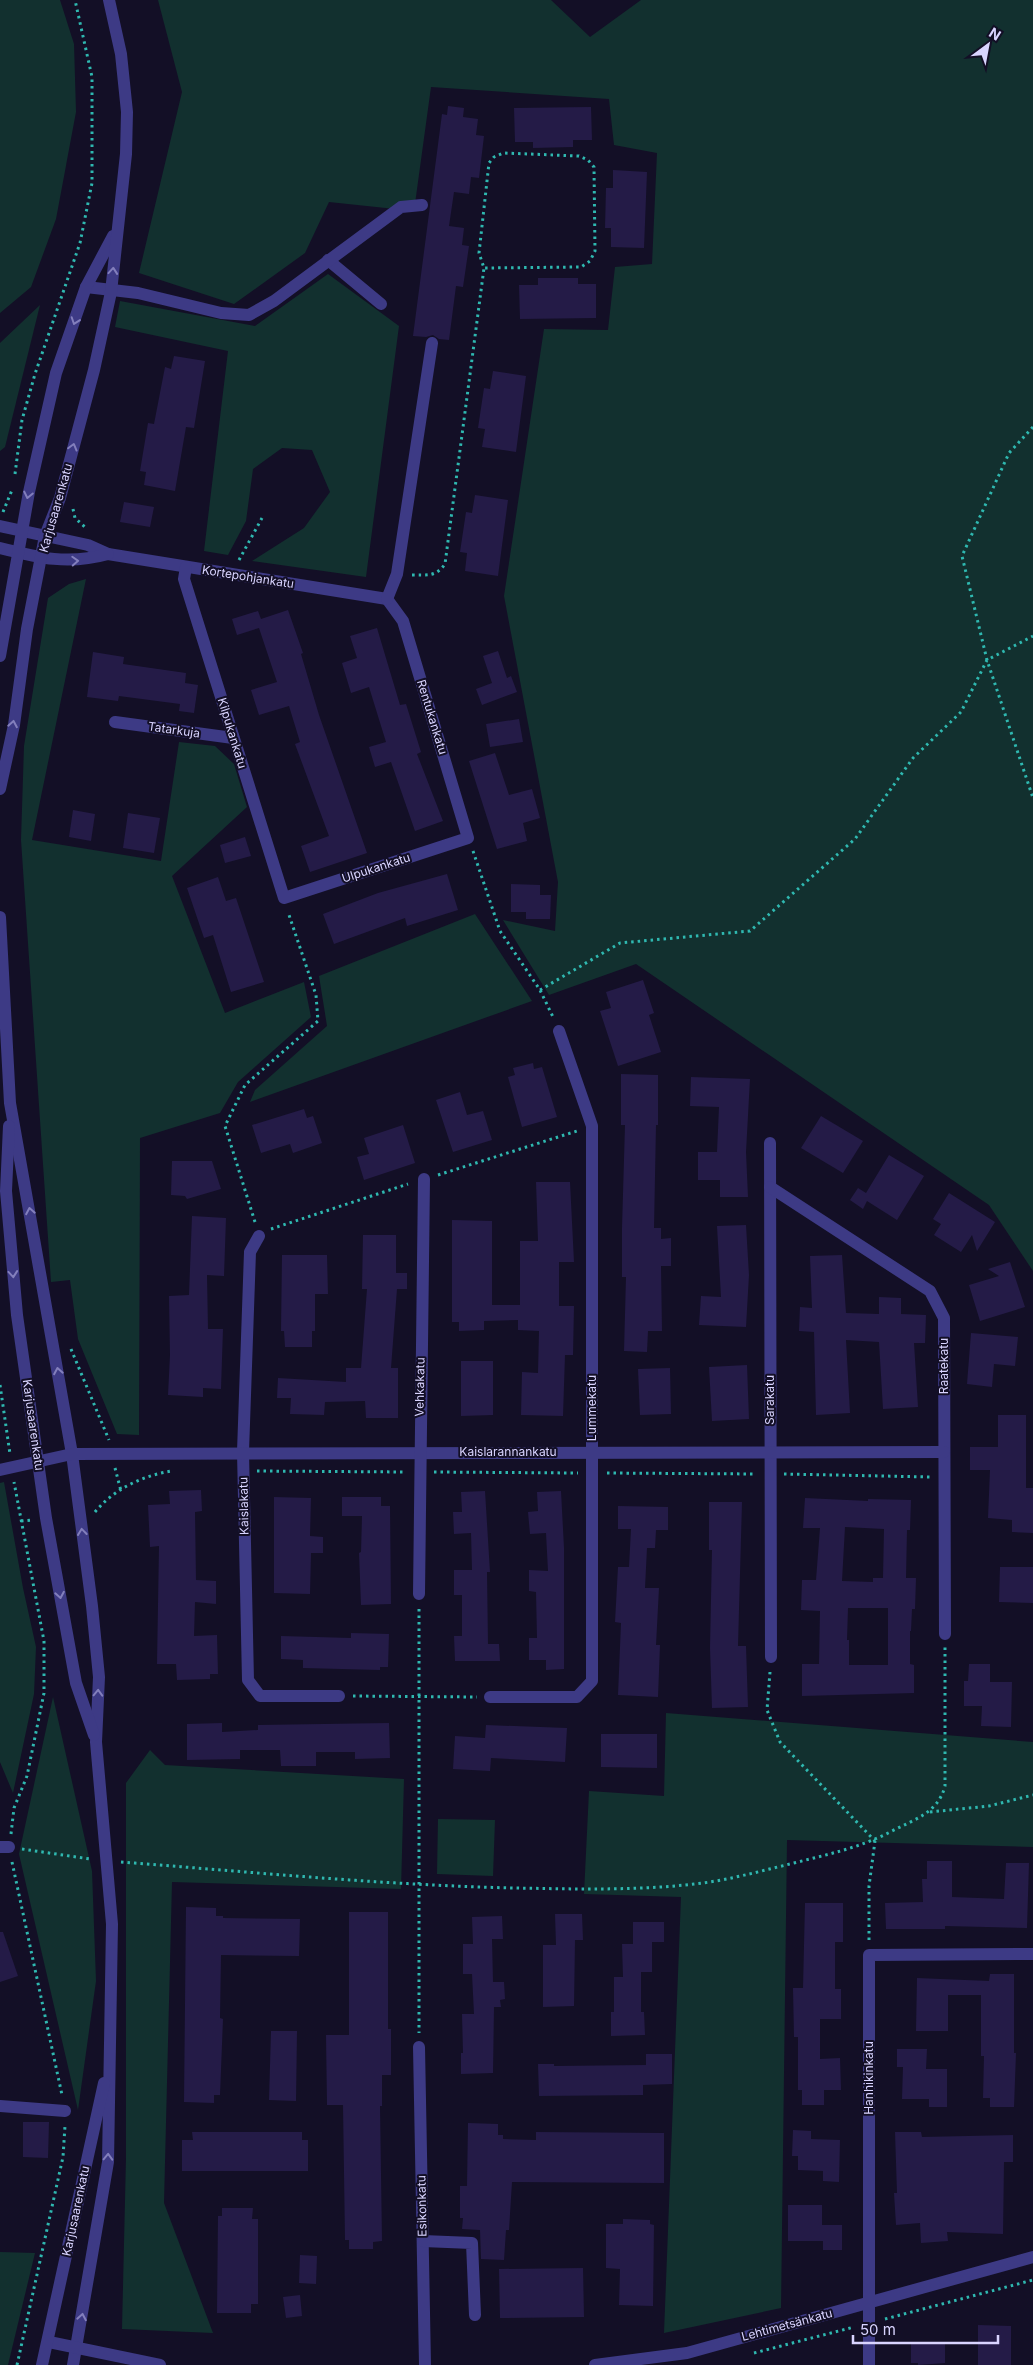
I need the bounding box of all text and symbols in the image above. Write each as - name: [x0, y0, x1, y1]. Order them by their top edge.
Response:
- north arrow: [963, 20, 1013, 70]
- text: N: [986, 24, 1004, 44]
- one-way arrow: [107, 267, 118, 275]
- one-way arrow: [70, 316, 80, 325]
- one-way arrow: [68, 443, 78, 451]
- street label: Karjusaarenkatu: [36, 462, 75, 554]
- one-way arrow: [23, 490, 34, 499]
- one-way arrow: [71, 555, 79, 566]
- street label: Kortepohjankatu: [201, 562, 295, 591]
- street label: Rentukankatu: [414, 678, 451, 756]
- street label: Kilpukankatu: [215, 696, 250, 770]
- street label: Tatarkuja: [147, 718, 201, 741]
- one-way arrow: [8, 720, 18, 729]
- street label: Ulpukankatu: [340, 849, 412, 886]
- one-way arrow: [25, 1207, 35, 1216]
- one-way arrow: [7, 1271, 18, 1279]
- street label: Raatekatu: [936, 1338, 951, 1394]
- street label: Vehkakatu: [411, 1357, 428, 1417]
- one-way arrow: [53, 1367, 63, 1376]
- street label: Lummekatu: [584, 1375, 599, 1441]
- street label: Sarakatu: [762, 1375, 777, 1425]
- street label: Karjusaarenkatu: [20, 1378, 47, 1472]
- street label: Kaislarannankatu: [459, 1444, 557, 1459]
- street label: Kaislakatu: [235, 1477, 252, 1535]
- one-way arrow: [77, 1527, 88, 1535]
- one-way arrow: [55, 1591, 65, 1600]
- one-way arrow: [93, 1689, 103, 1697]
- street label: Hanhikinkatu: [861, 2041, 876, 2115]
- one-way arrow: [103, 2153, 113, 2160]
- street label: Karjusaarenkatu: [59, 2164, 92, 2257]
- street label: Esikonkatu: [413, 2175, 430, 2237]
- street label: Lehtimetsänkatu: [740, 2305, 834, 2344]
- scale bar: [853, 2312, 998, 2344]
- one-way arrow: [77, 2313, 87, 2322]
- text: 50 m: [860, 2320, 896, 2339]

